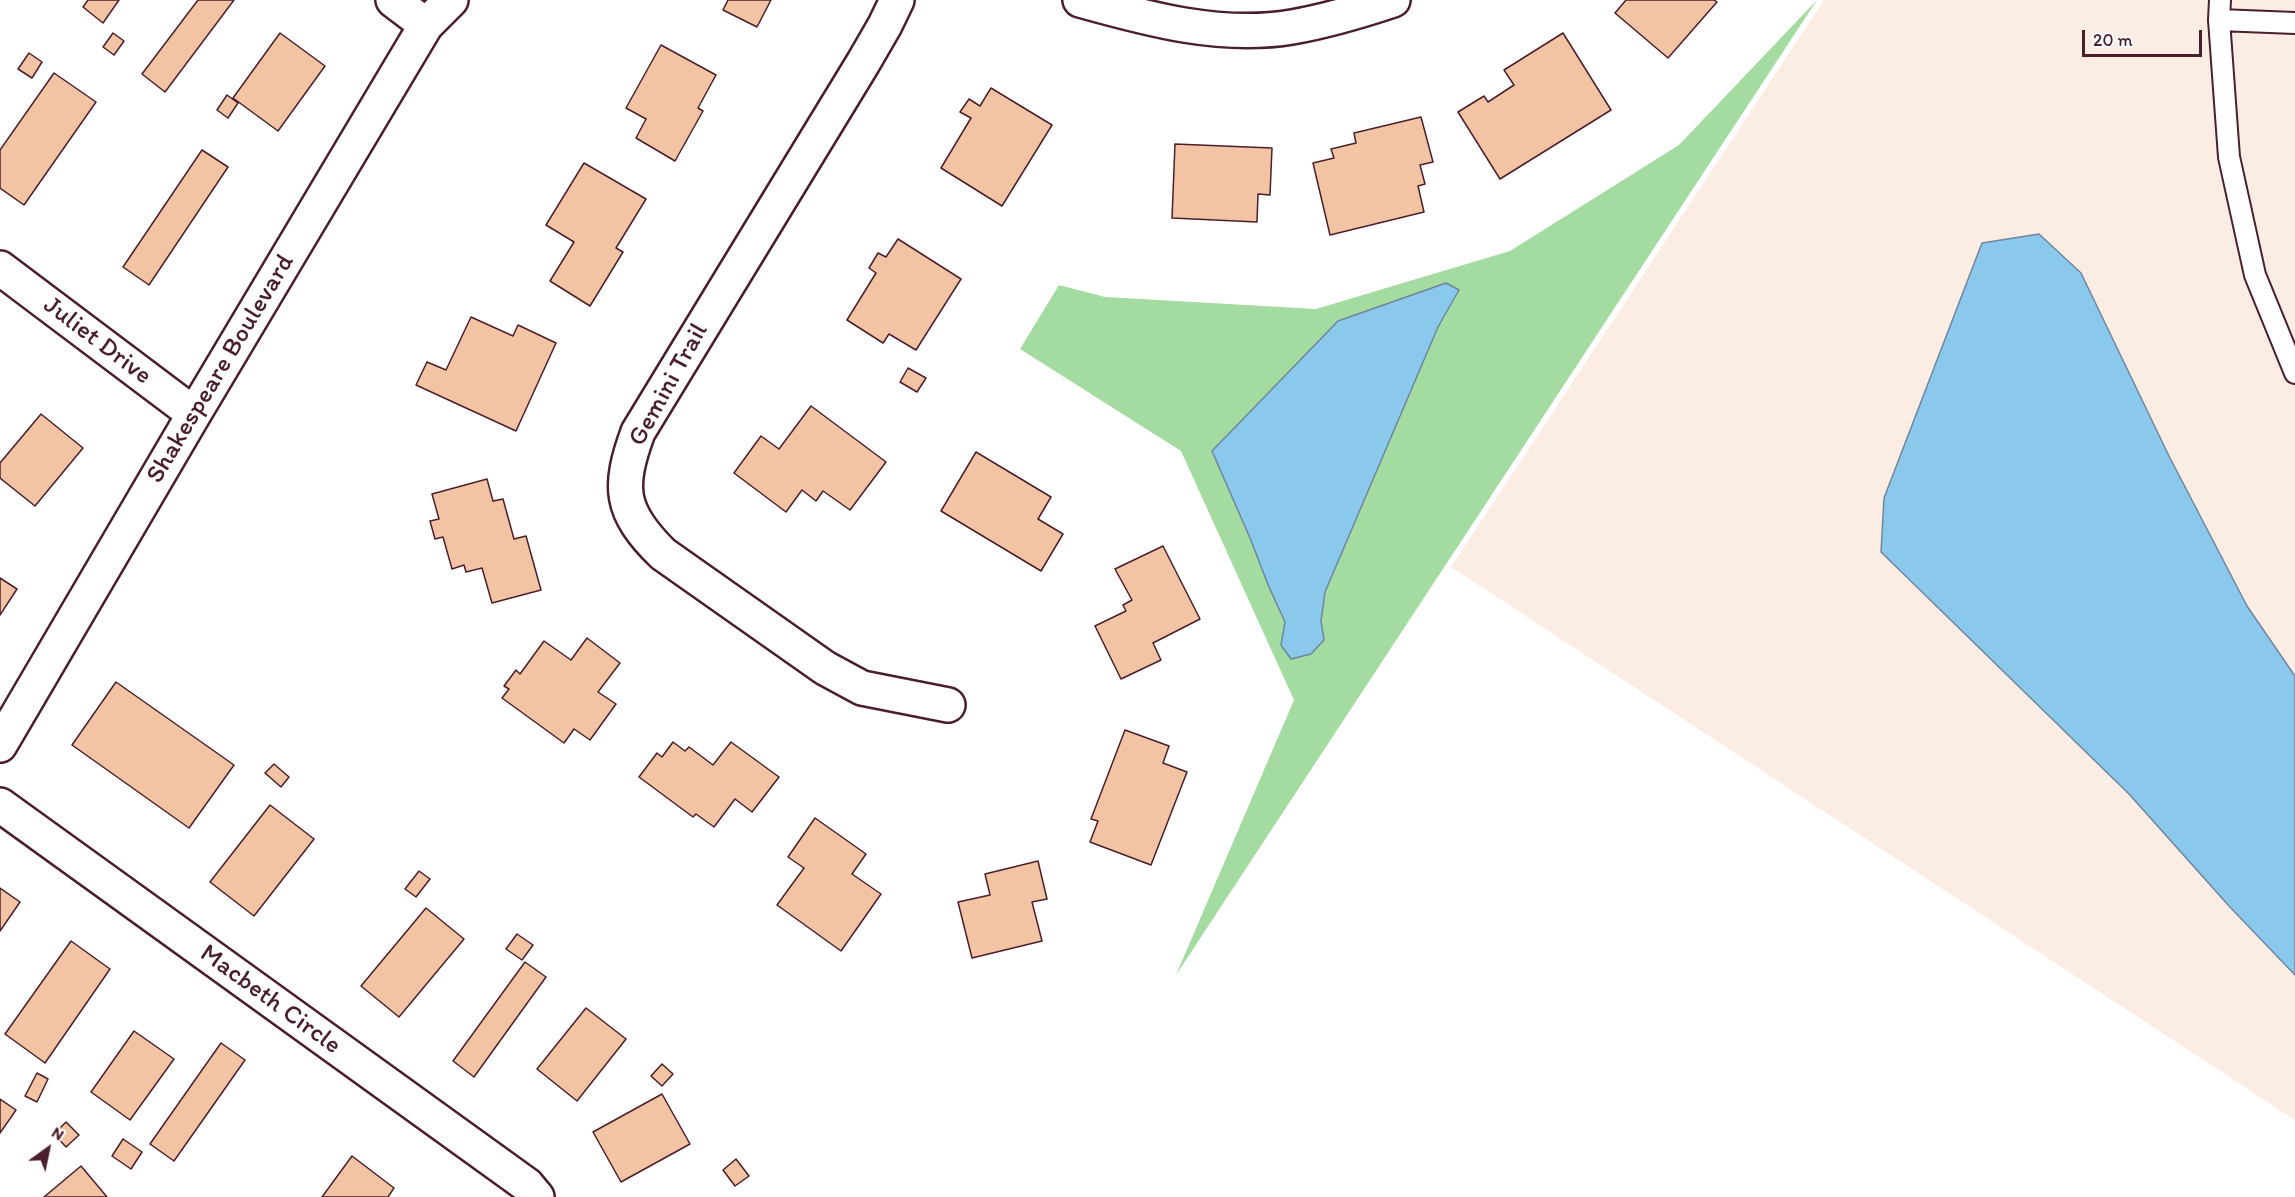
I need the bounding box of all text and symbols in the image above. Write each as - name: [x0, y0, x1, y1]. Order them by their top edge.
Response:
- scale bar: [2085, 18, 2205, 56]
- text: 20 m: [2093, 29, 2133, 51]
- street label: Shakespeare Boulevard: [140, 249, 302, 489]
- street label: Juliet Drive: [37, 290, 157, 392]
- street label: Gemini Trail: [622, 318, 716, 452]
- street label: Macbeth Circle: [193, 938, 347, 1062]
- north arrow: [18, 1119, 78, 1179]
- text: N: [48, 1123, 68, 1144]

